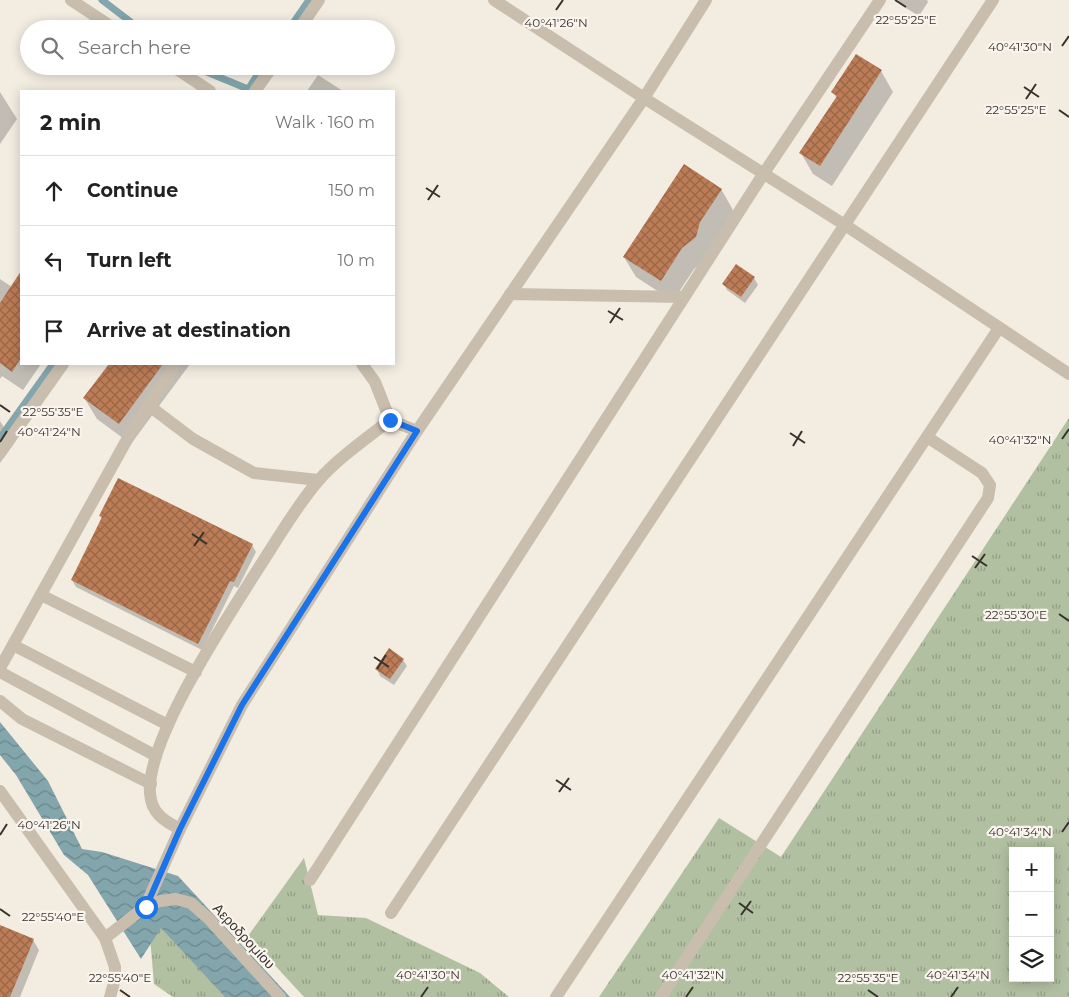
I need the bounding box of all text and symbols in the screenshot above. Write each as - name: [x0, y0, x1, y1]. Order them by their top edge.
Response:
- text: 22°55'25"E: [875, 12, 937, 27]
- text: 40°41'26"N: [524, 15, 588, 30]
- search box: [20, 20, 395, 75]
- icon: search: [38, 34, 66, 62]
- text: Search here: [78, 36, 191, 59]
- text: 40°41'30"N: [988, 39, 1052, 54]
- text: 22°55'25"E: [985, 102, 1047, 117]
- text: 2 min: [40, 110, 101, 135]
- text: Walk · 160 m: [275, 113, 375, 132]
- icon: ahead: [40, 177, 68, 205]
- text: Continue: [87, 179, 178, 202]
- text: 150 m: [328, 181, 375, 200]
- icon: left: [40, 247, 68, 275]
- text: Turn left: [87, 249, 172, 272]
- text: 10 m: [337, 251, 375, 270]
- icon: arrive: [40, 317, 68, 345]
- text: Arrive at destination: [87, 319, 291, 342]
- text: 22°55'35"E: [23, 404, 83, 419]
- route end: [379, 409, 402, 432]
- text: 40°41'24"N: [17, 424, 81, 439]
- text: 40°41'32"N: [989, 432, 1051, 447]
- text: 22°55'30"E: [985, 607, 1047, 622]
- text: 40°41'26"N: [17, 817, 81, 832]
- text: 40°41'34"N: [988, 824, 1052, 839]
- map controls: [1009, 847, 1054, 982]
- button: +: [1009, 847, 1054, 892]
- button: −: [1009, 892, 1054, 937]
- route start: [135, 896, 158, 919]
- street label: Αεροδρομίου: [209, 900, 279, 972]
- text: 22°55'40"E: [22, 909, 84, 924]
- button: layers: [1009, 937, 1054, 982]
- text: 40°41'30"N: [396, 967, 460, 982]
- text: 40°41'32"N: [662, 967, 724, 982]
- text: 40°41'34"N: [926, 967, 990, 982]
- text: 22°55'40"E: [89, 970, 151, 985]
- text: 22°55'35"E: [838, 970, 898, 985]

